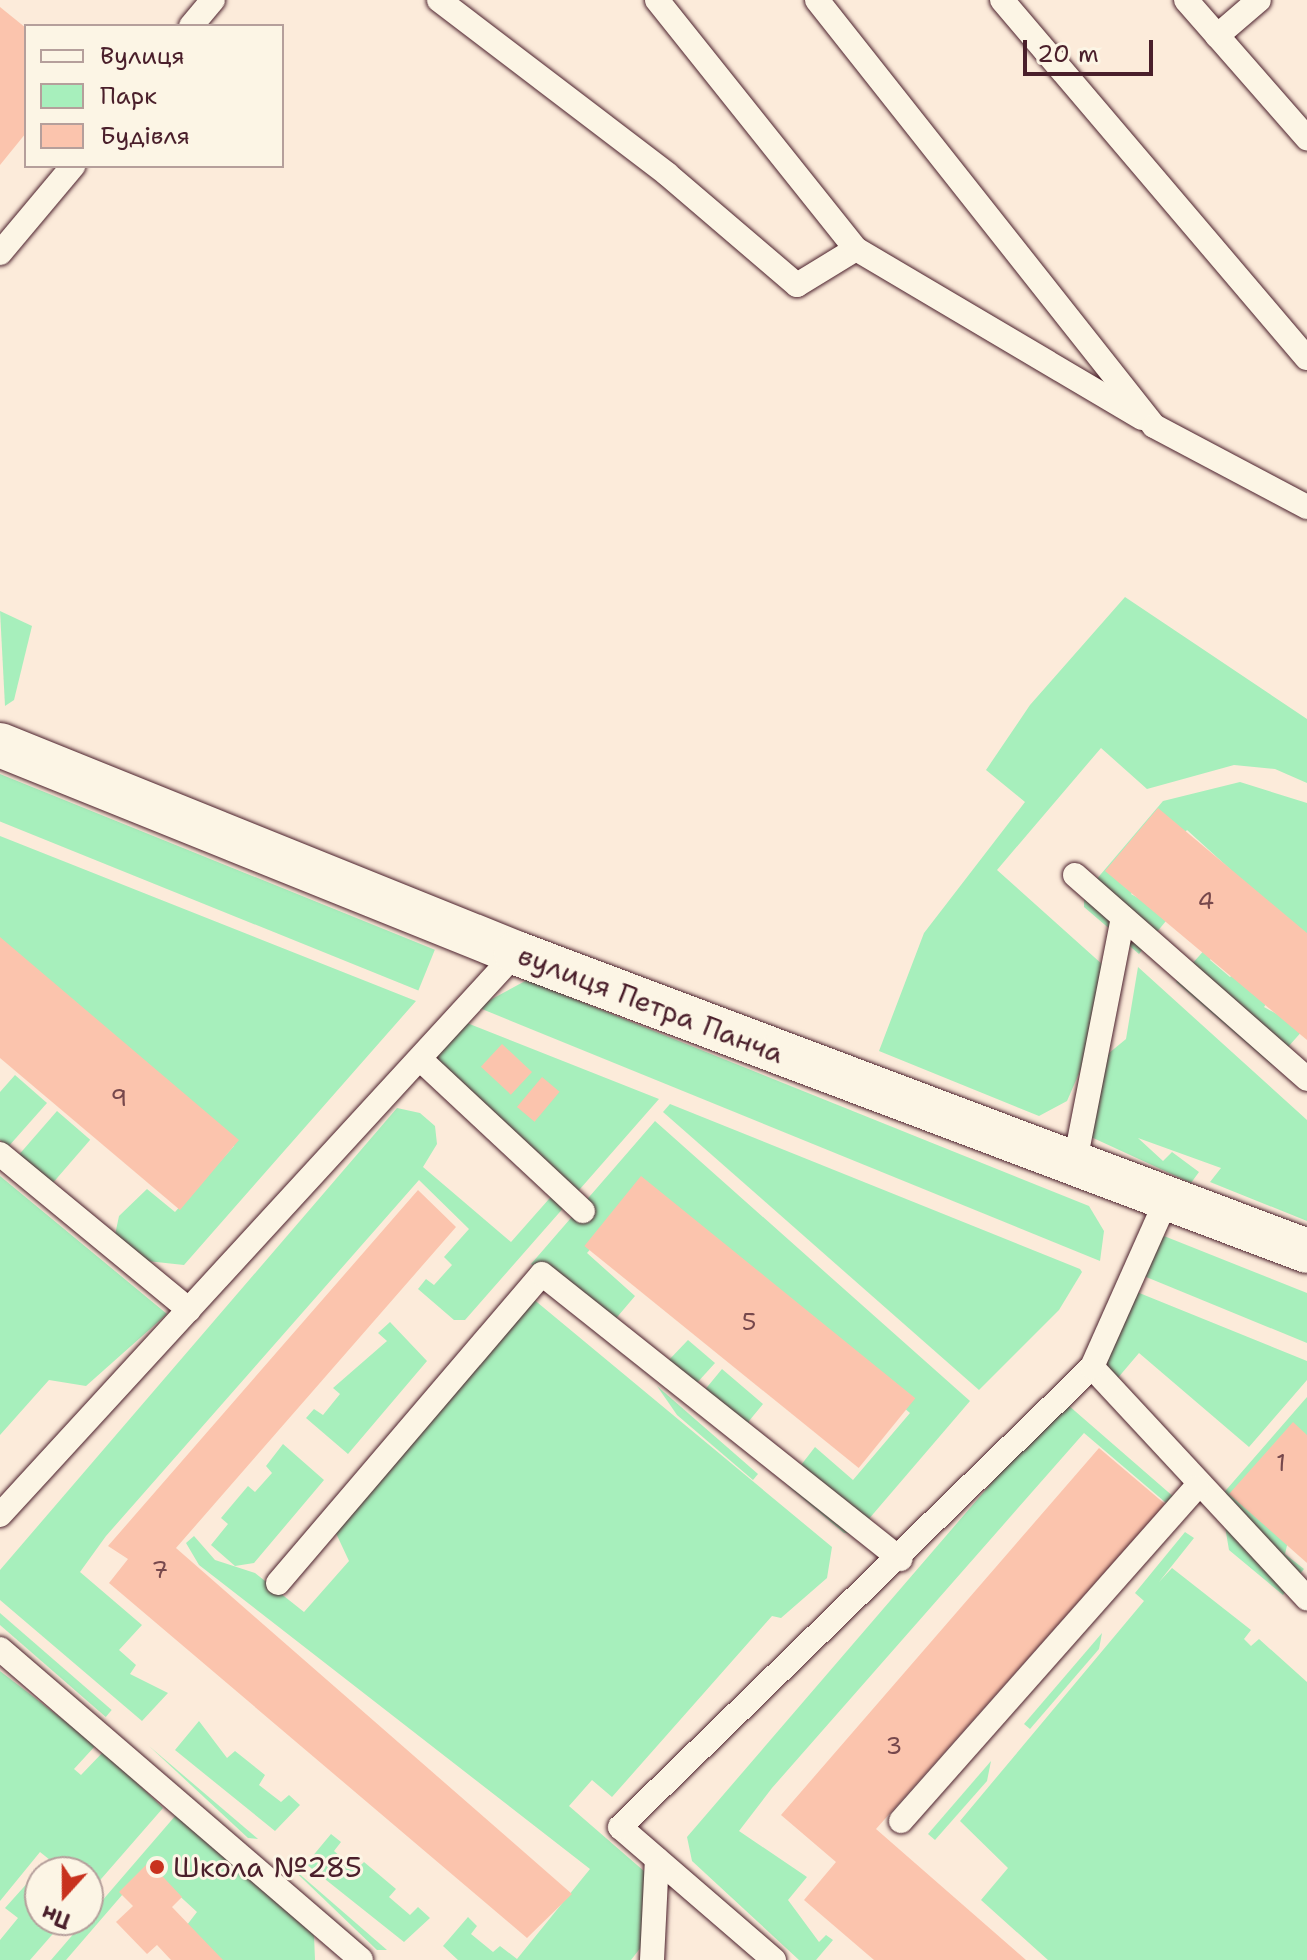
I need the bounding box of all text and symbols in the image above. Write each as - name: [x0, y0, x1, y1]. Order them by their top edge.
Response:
- legend: [24, 24, 284, 168]
- scale bar: [1027, 24, 1157, 74]
- text: 20 m: [1037, 38, 1099, 70]
- text: Вулиця: [100, 40, 185, 72]
- text: Парк: [100, 80, 157, 112]
- text: Будівля: [100, 120, 190, 152]
- house number: 4: [1198, 888, 1214, 916]
- street label: вулиця Петра Панча: [513, 938, 789, 1070]
- house number: 9: [111, 1085, 127, 1113]
- house number: 5: [742, 1309, 756, 1337]
- house number: 1: [1276, 1450, 1286, 1478]
- house number: 7: [152, 1557, 168, 1585]
- house number: 3: [886, 1733, 902, 1761]
- place label: Школа №285: [173, 1850, 362, 1884]
- north arrow: [24, 1856, 104, 1936]
- marker: Школа №285: [148, 1858, 166, 1876]
- text: Пн: [37, 1898, 75, 1936]

